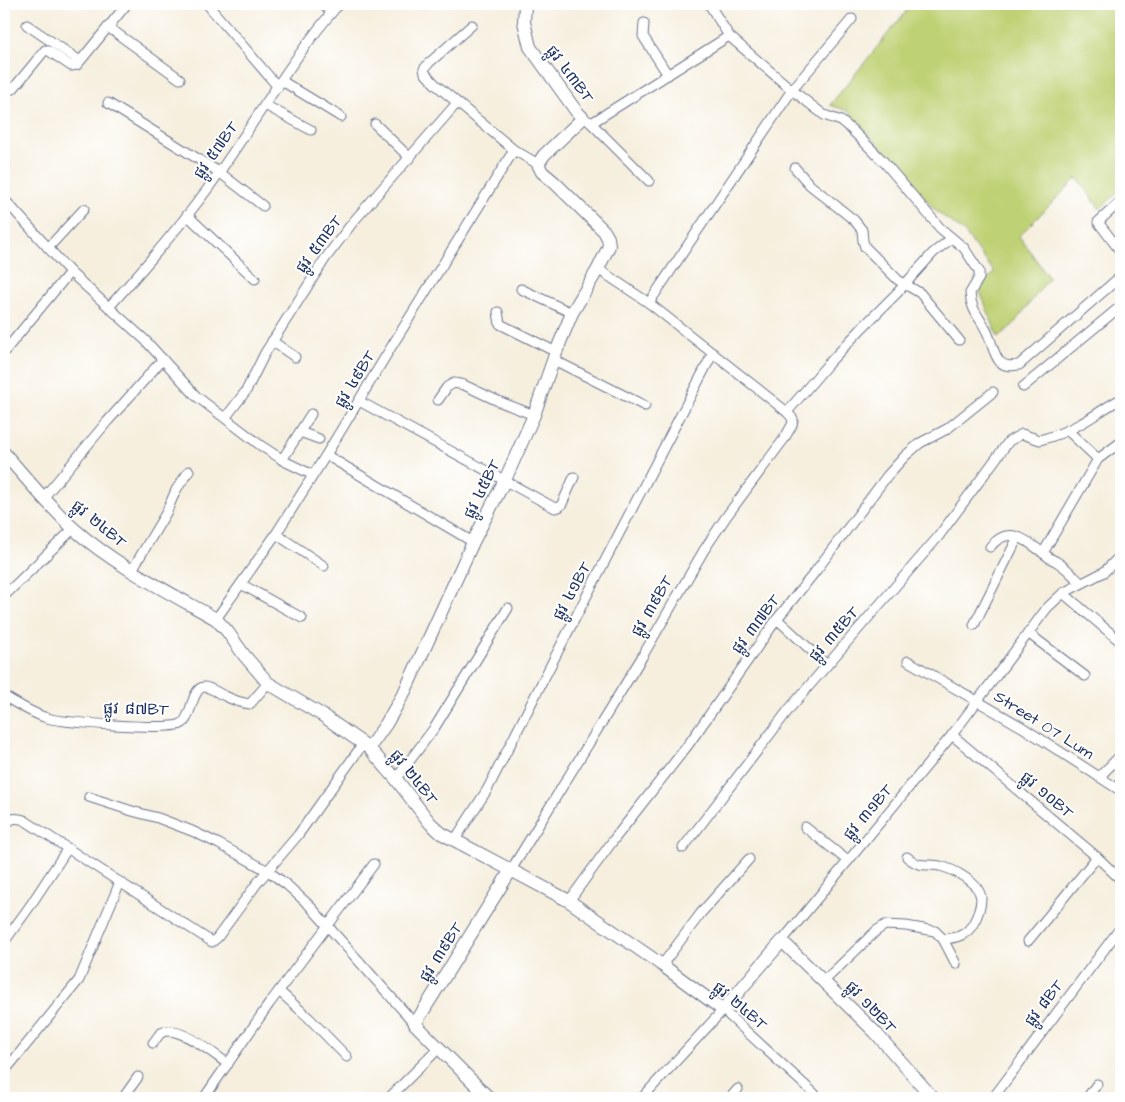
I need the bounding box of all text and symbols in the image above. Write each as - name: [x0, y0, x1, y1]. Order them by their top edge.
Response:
- street label: ផ្លូវ ៤៣BT: [539, 41, 599, 109]
- street label: ផ្លូវ ៥៧BT: [188, 117, 246, 185]
- street label: ផ្លូវ ៥៣BT: [290, 210, 350, 279]
- street label: ផ្លូវ ៤៩BT: [329, 346, 383, 413]
- street label: ផ្លូវ ៤៥BT: [458, 456, 508, 524]
- street label: ផ្លូវ ២៤BT: [65, 495, 131, 555]
- street label: ផ្លូវ ៤១BT: [547, 558, 599, 625]
- street label: ផ្លូវ ៣៩BT: [626, 571, 681, 642]
- street label: ផ្លូវ ៣៧BT: [726, 590, 788, 660]
- street label: ផ្លូវ ៣៥BT: [804, 601, 866, 668]
- street label: Street 07 Lum: [990, 686, 1099, 765]
- street label: ផ្លូវ ៨៧BT: [103, 697, 169, 723]
- street label: ផ្លូវ ២៤BT: [383, 745, 443, 811]
- street label: ផ្លូវ ១០BT: [1014, 766, 1078, 826]
- street label: ផ្លូវ ៣១BT: [838, 779, 900, 847]
- street label: ផ្លូវ ៣៩BT: [414, 918, 470, 988]
- street label: ផ្លូវ ៨BT: [1019, 975, 1071, 1033]
- street label: ផ្លូវ ១២BT: [838, 976, 902, 1040]
- street label: ផ្លូវ ២៤BT: [706, 977, 772, 1038]

